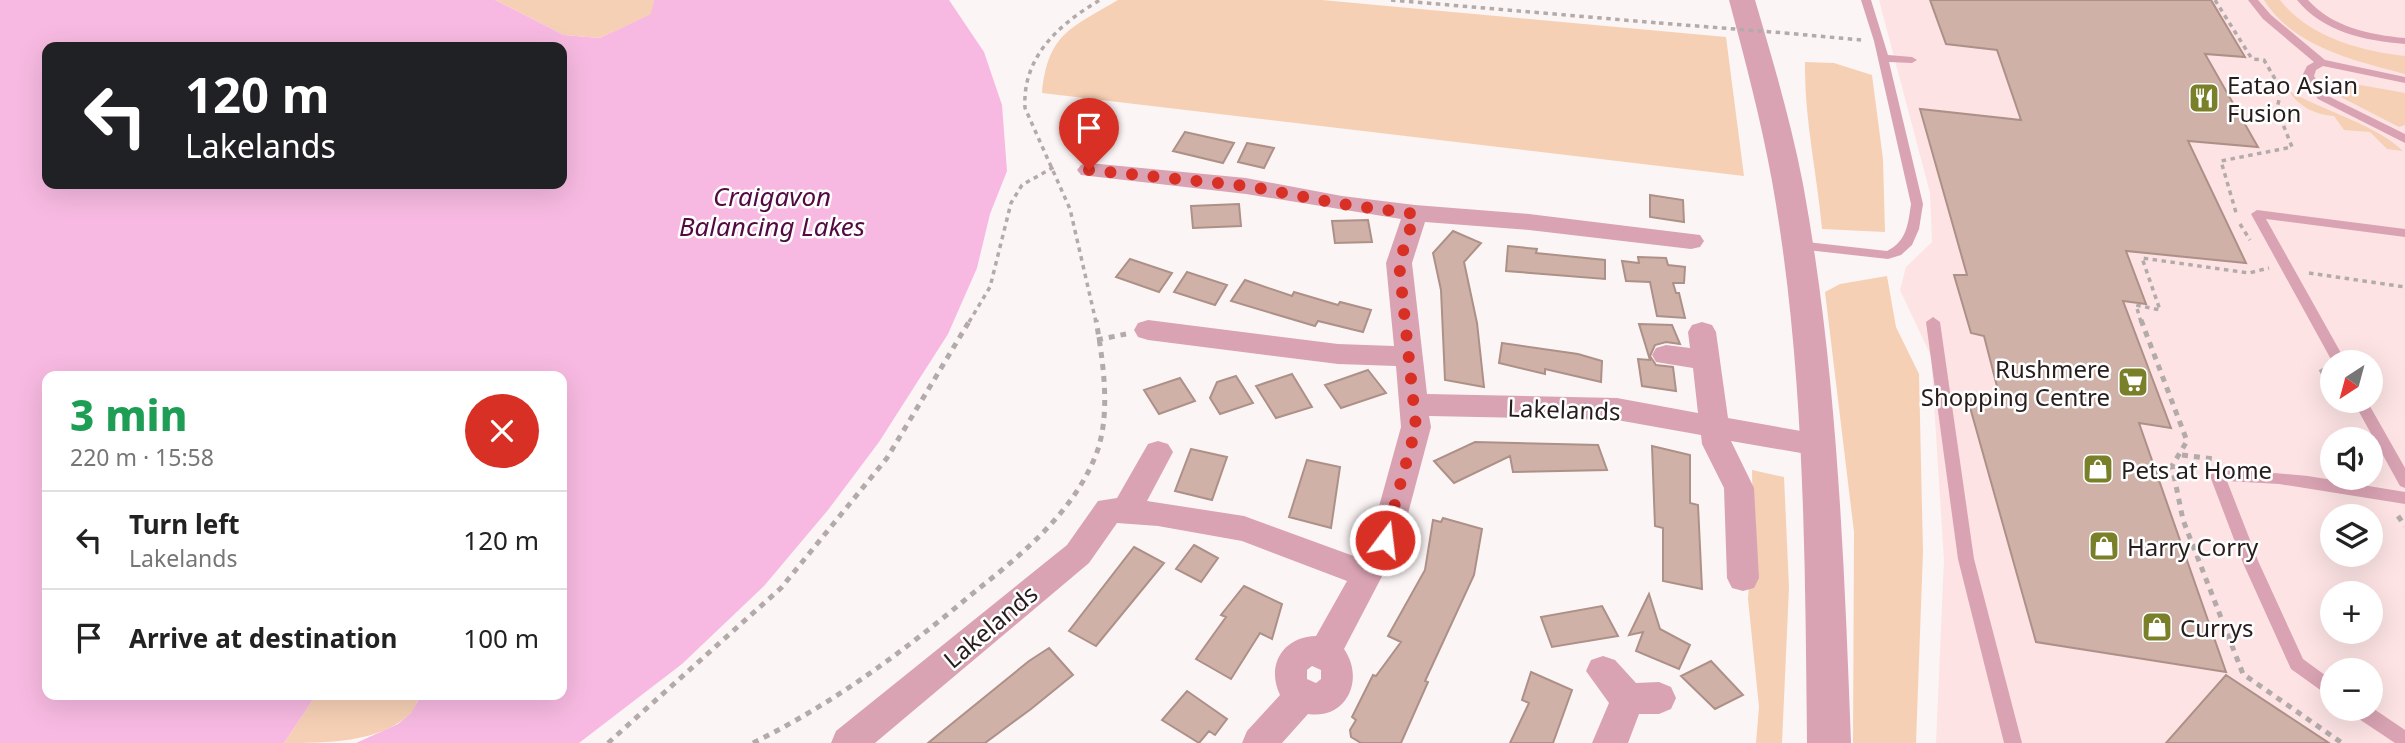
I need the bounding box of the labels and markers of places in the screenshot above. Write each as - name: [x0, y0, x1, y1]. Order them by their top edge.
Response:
- place label: Eatao Asian Fusion: [2227, 68, 2358, 129]
- restaurant icon: Eatao Asian Fusion: [2187, 81, 2221, 115]
- pin: [1059, 98, 1119, 170]
- place label: Rushmere Shopping Centre: [1921, 352, 2110, 413]
- supermarket icon: Rushmere Shopping Centre: [2116, 365, 2150, 399]
- shop icon: Pets at Home: [2081, 452, 2115, 486]
- place label: Pets at Home: [2121, 453, 2272, 486]
- shop icon: Harry Corry: [2087, 529, 2121, 563]
- place label: Harry Corry: [2127, 530, 2259, 563]
- shop icon: Currys: [2140, 610, 2174, 644]
- place label: Currys: [2180, 611, 2254, 644]

